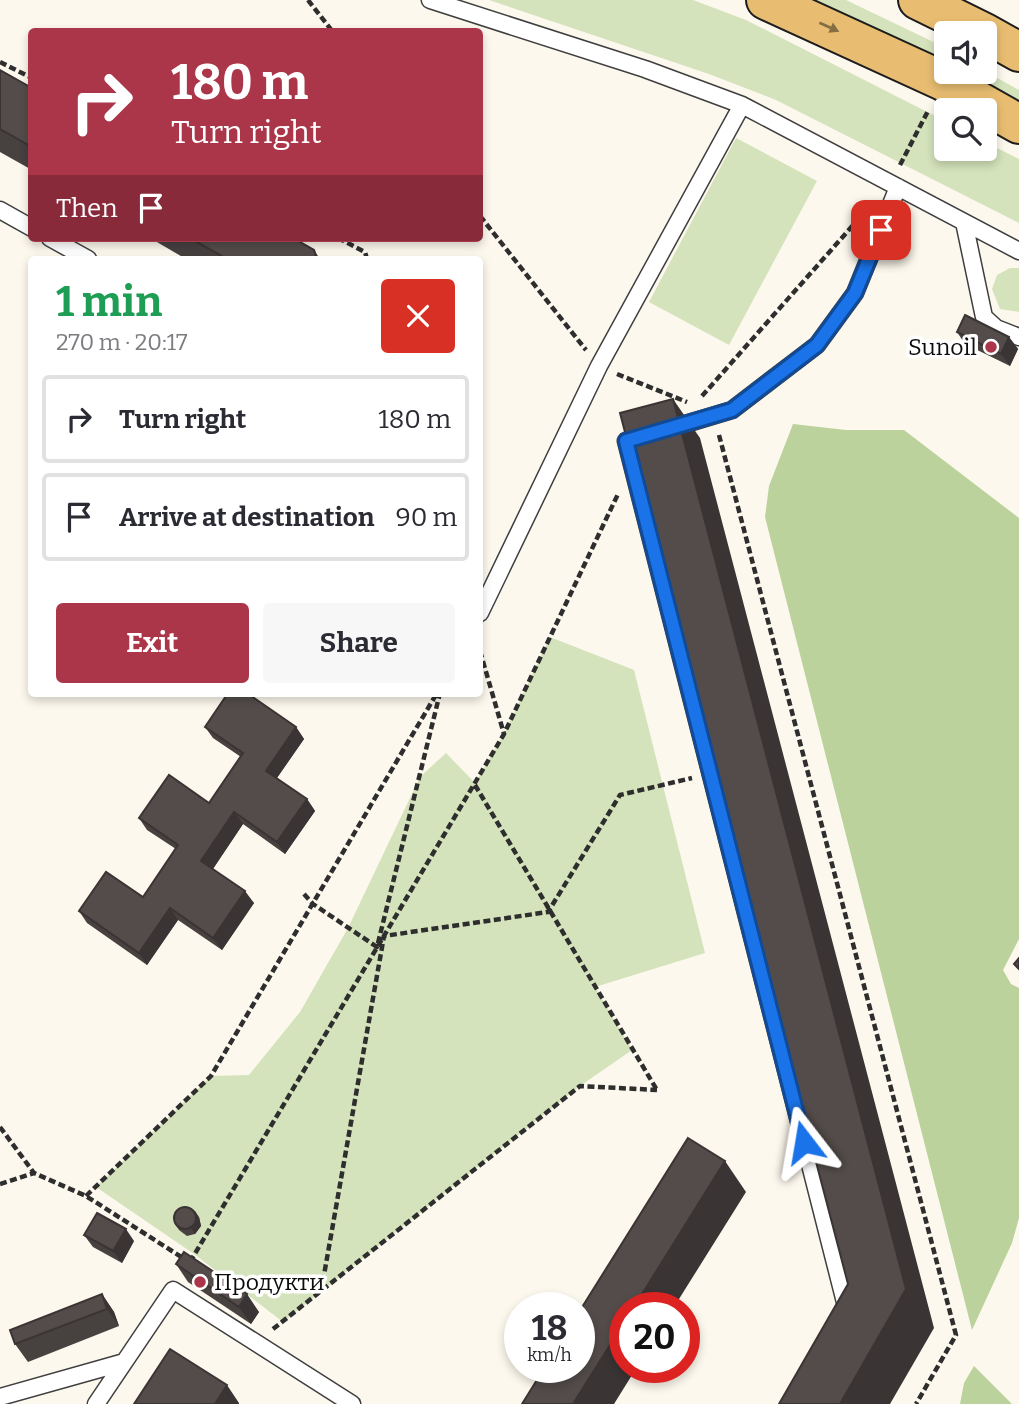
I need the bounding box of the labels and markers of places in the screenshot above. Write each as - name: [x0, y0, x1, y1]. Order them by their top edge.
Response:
- pin: [851, 200, 911, 260]
- place label: Sunoil: [908, 333, 977, 361]
- marker: Sunoil: [983, 339, 999, 355]
- place label: Продукти: [214, 1268, 324, 1296]
- marker: Продукти: [192, 1274, 208, 1290]

